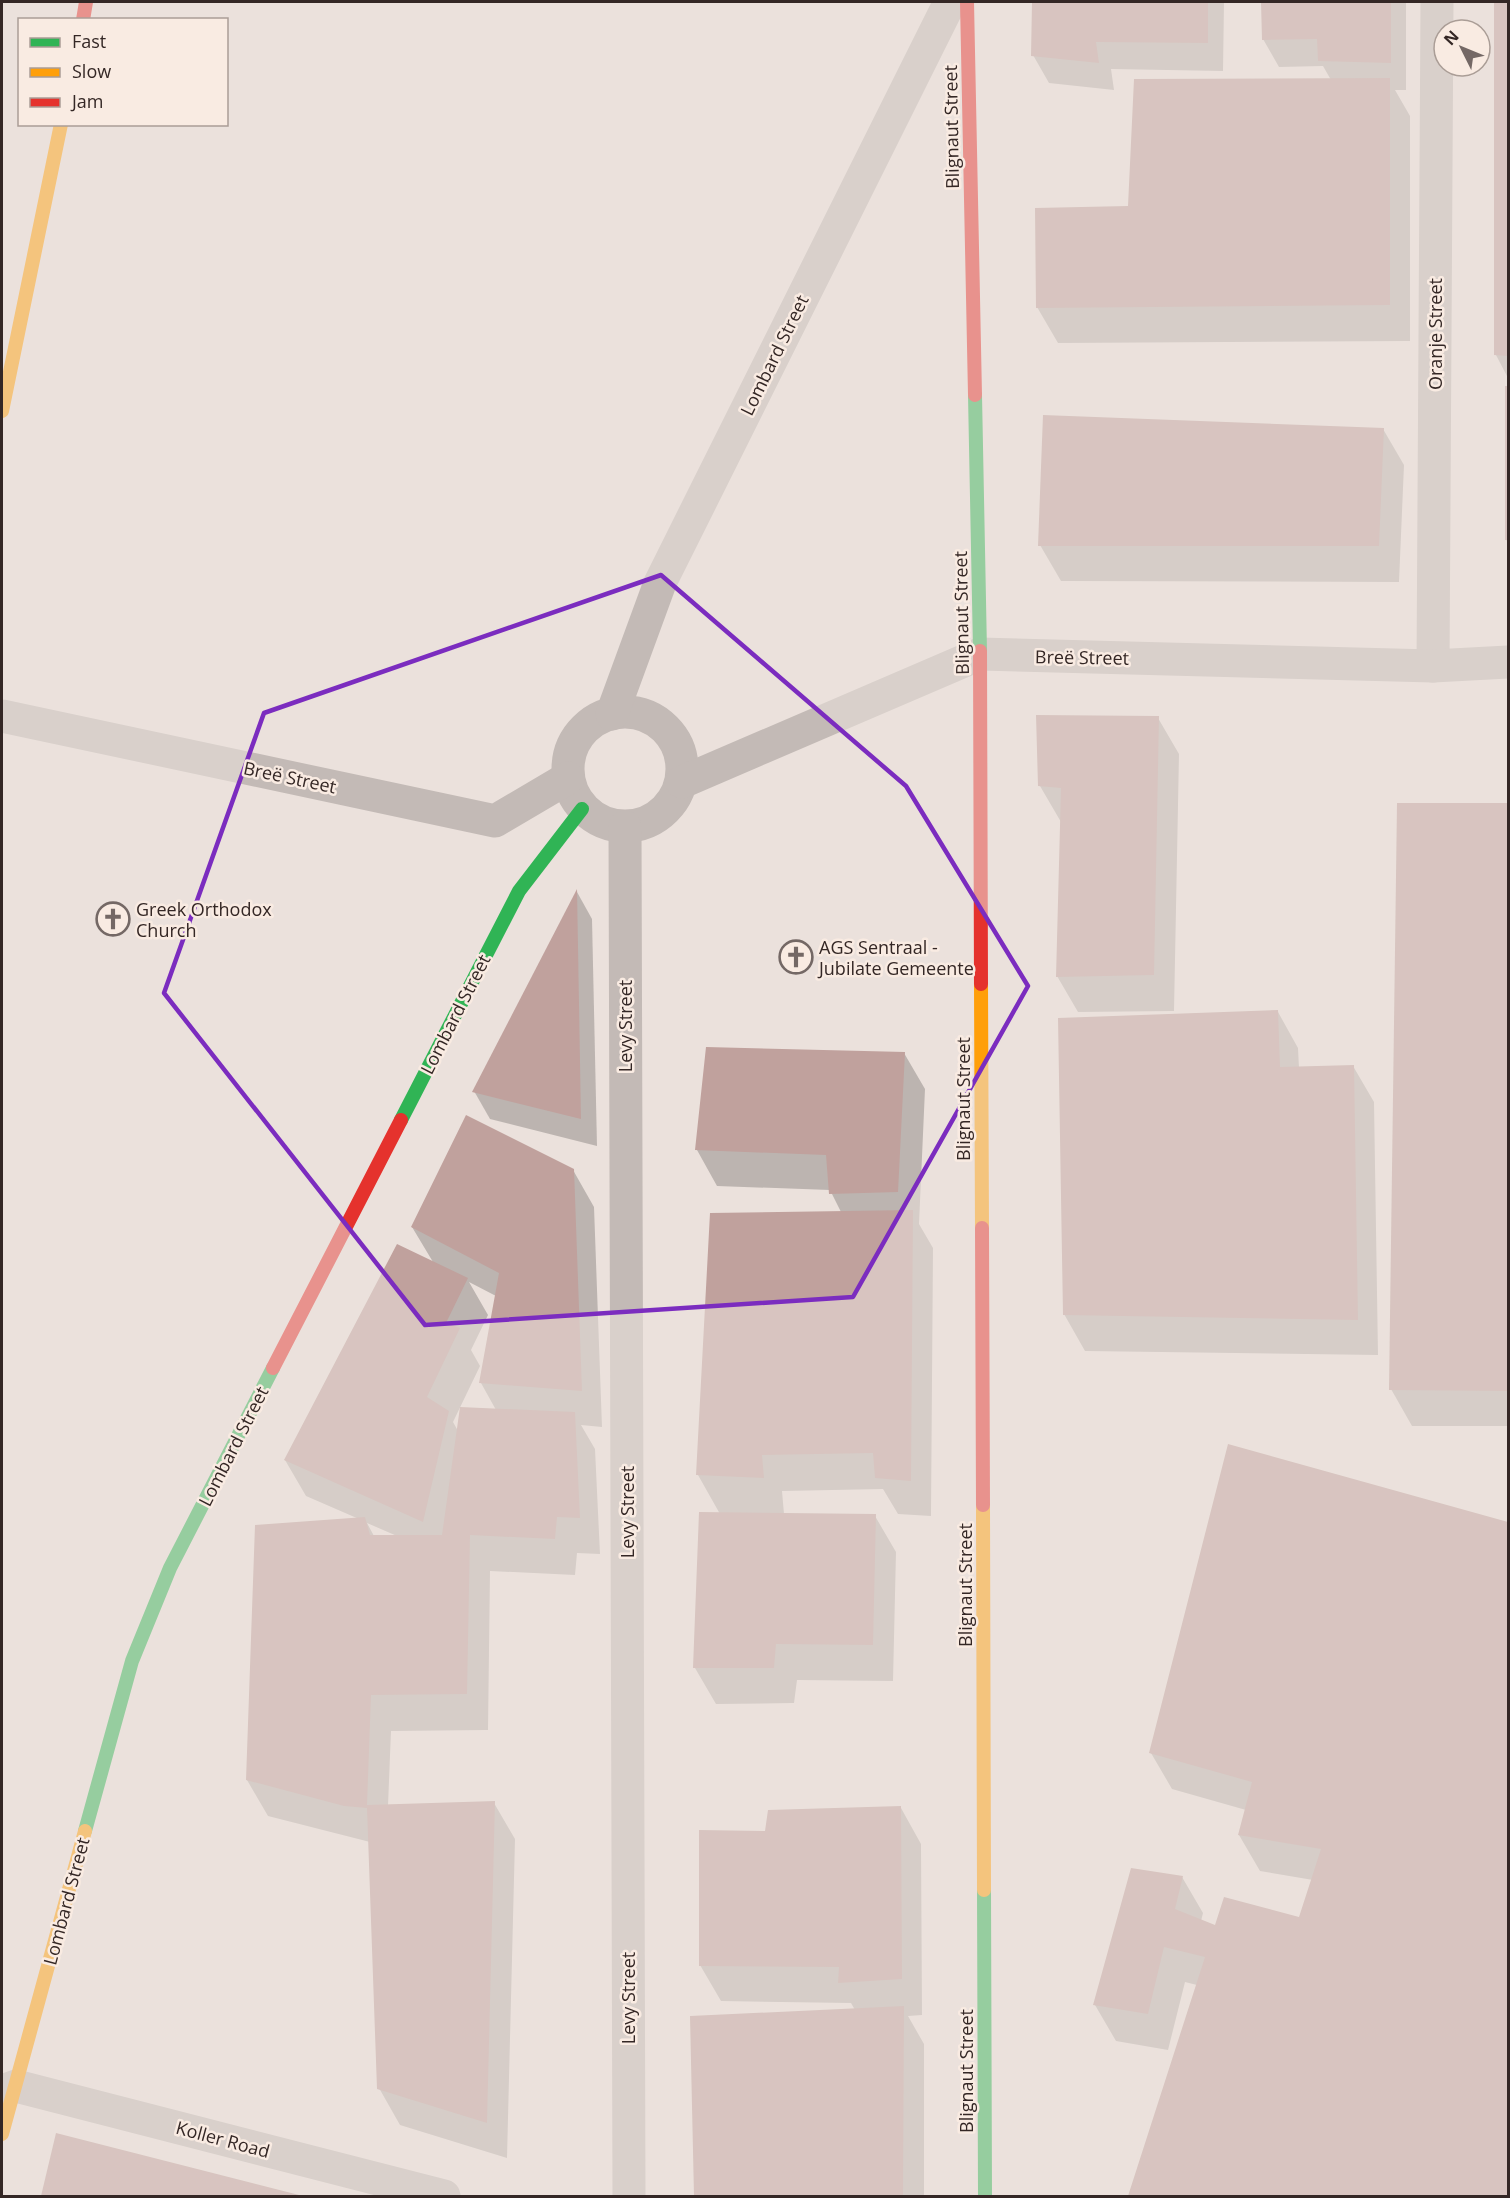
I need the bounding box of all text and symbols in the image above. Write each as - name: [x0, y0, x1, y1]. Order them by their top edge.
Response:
- legend: [18, 18, 228, 126]
- north arrow: [1432, 18, 1492, 78]
- text: N: [1439, 26, 1464, 50]
- text: Fast: [72, 29, 106, 53]
- text: Slow: [72, 59, 111, 83]
- street label: Blignaut Street: [938, 65, 964, 189]
- text: Jam: [70, 89, 104, 113]
- street label: Oranje Street: [1423, 278, 1447, 390]
- street label: Lombard Street: [734, 291, 814, 419]
- street label: Blignaut Street: [948, 551, 974, 675]
- street label: Breë Street: [1035, 644, 1129, 670]
- street label: Breë Street: [241, 755, 339, 799]
- place label: Greek Orthodox Church: [136, 897, 272, 942]
- church icon: Greek Orthodox Church: [95, 901, 131, 937]
- place label: AGS Sentraal - Jubilate Gemeente: [817, 935, 974, 980]
- church icon: AGS Sentraal - Jubilate Gemeente: [778, 939, 814, 975]
- street label: Lombard Street: [415, 950, 495, 1078]
- street label: Levy Street: [613, 980, 637, 1072]
- street label: Blignaut Street: [951, 1037, 975, 1161]
- street label: Lombard Street: [193, 1382, 273, 1510]
- street label: Levy Street: [615, 1466, 639, 1558]
- street label: Blignaut Street: [953, 1523, 977, 1647]
- street label: Lombard Street: [37, 1835, 95, 1967]
- street label: Levy Street: [616, 1952, 640, 2044]
- street label: Blignaut Street: [954, 2009, 978, 2133]
- street label: Koller Road: [174, 2115, 272, 2163]

